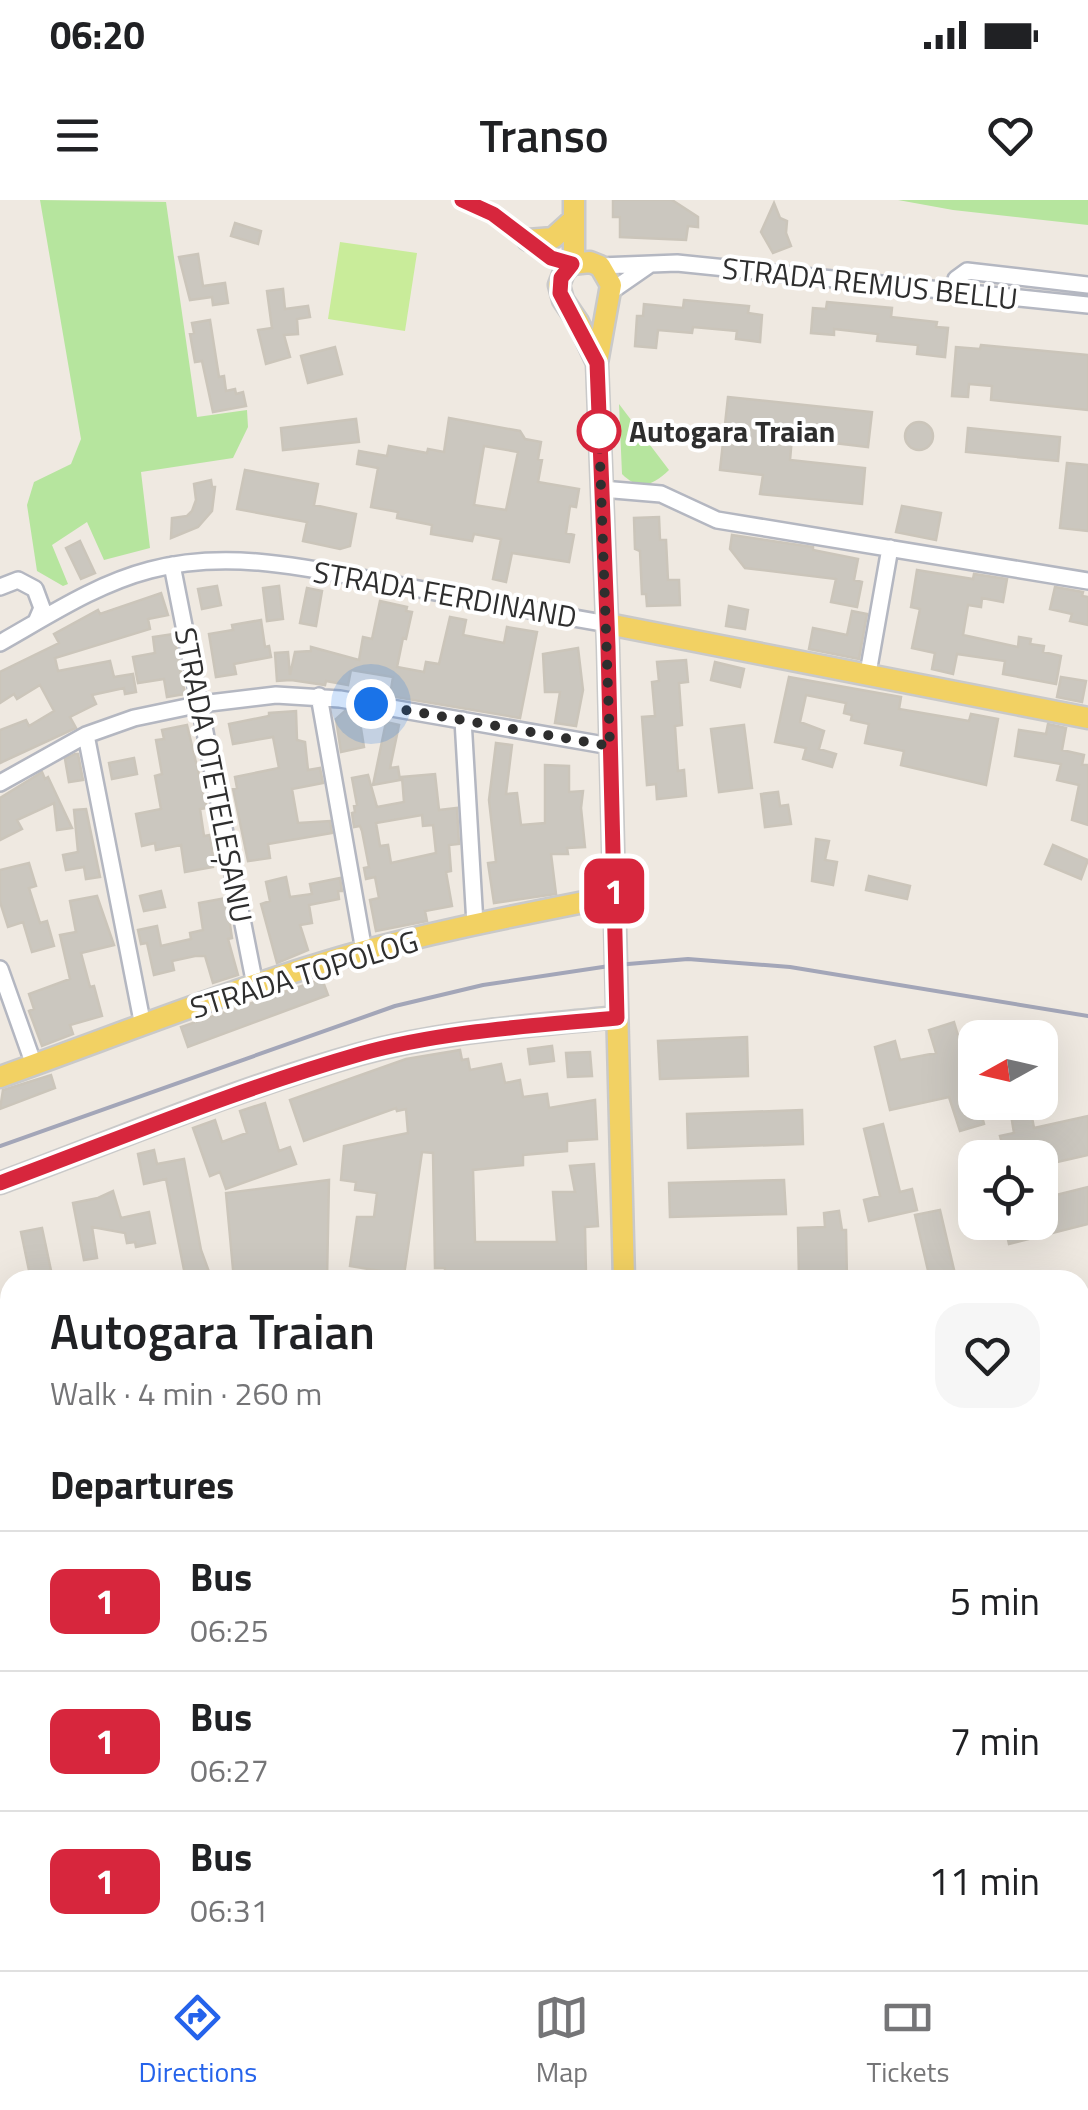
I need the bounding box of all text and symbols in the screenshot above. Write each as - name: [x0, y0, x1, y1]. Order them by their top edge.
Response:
- text: 06:20: [50, 6, 145, 64]
- text: Transo: [479, 101, 609, 169]
- icon: menu: [50, 108, 105, 163]
- icon: heart: [983, 108, 1038, 163]
- street label: STRADA REMUS BELLU: [720, 245, 1020, 321]
- place label: Autogara Traian: [629, 408, 835, 454]
- marker: Autogara Traian: [578, 410, 620, 452]
- street label: STRADA FERDINAND: [310, 548, 580, 640]
- street label: STRADA OTETELEȘANU: [163, 623, 265, 927]
- your location: [346, 679, 396, 729]
- line badge: 1: [582, 858, 646, 924]
- text: 1: [604, 864, 624, 918]
- street label: STRADA TOPOLOG: [184, 917, 424, 1031]
- north arrow: [958, 1020, 1058, 1120]
- map controls: [958, 1020, 1058, 1240]
- button: locate: [958, 1140, 1058, 1240]
- text: Autogara Traian: [50, 1295, 375, 1368]
- button: heart: [935, 1303, 1040, 1408]
- text: Walk · 4 min · 260 m: [50, 1369, 322, 1417]
- text: Departures: [50, 1456, 234, 1514]
- text: Bus: [190, 1548, 252, 1606]
- text: 5 min: [950, 1572, 1040, 1630]
- text: 1: [95, 1574, 115, 1628]
- text: 06:25: [190, 1606, 269, 1654]
- text: Bus: [190, 1688, 252, 1746]
- text: 7 min: [950, 1712, 1040, 1770]
- text: 1: [95, 1714, 115, 1768]
- text: 06:27: [190, 1746, 269, 1794]
- text: Bus: [190, 1828, 252, 1886]
- text: 11 min: [929, 1852, 1040, 1910]
- text: 1: [95, 1854, 115, 1908]
- text: 06:31: [190, 1886, 269, 1934]
- tab: Directions: [139, 1990, 257, 2093]
- tab: Map: [534, 1990, 589, 2093]
- tab: Tickets: [866, 1990, 949, 2093]

